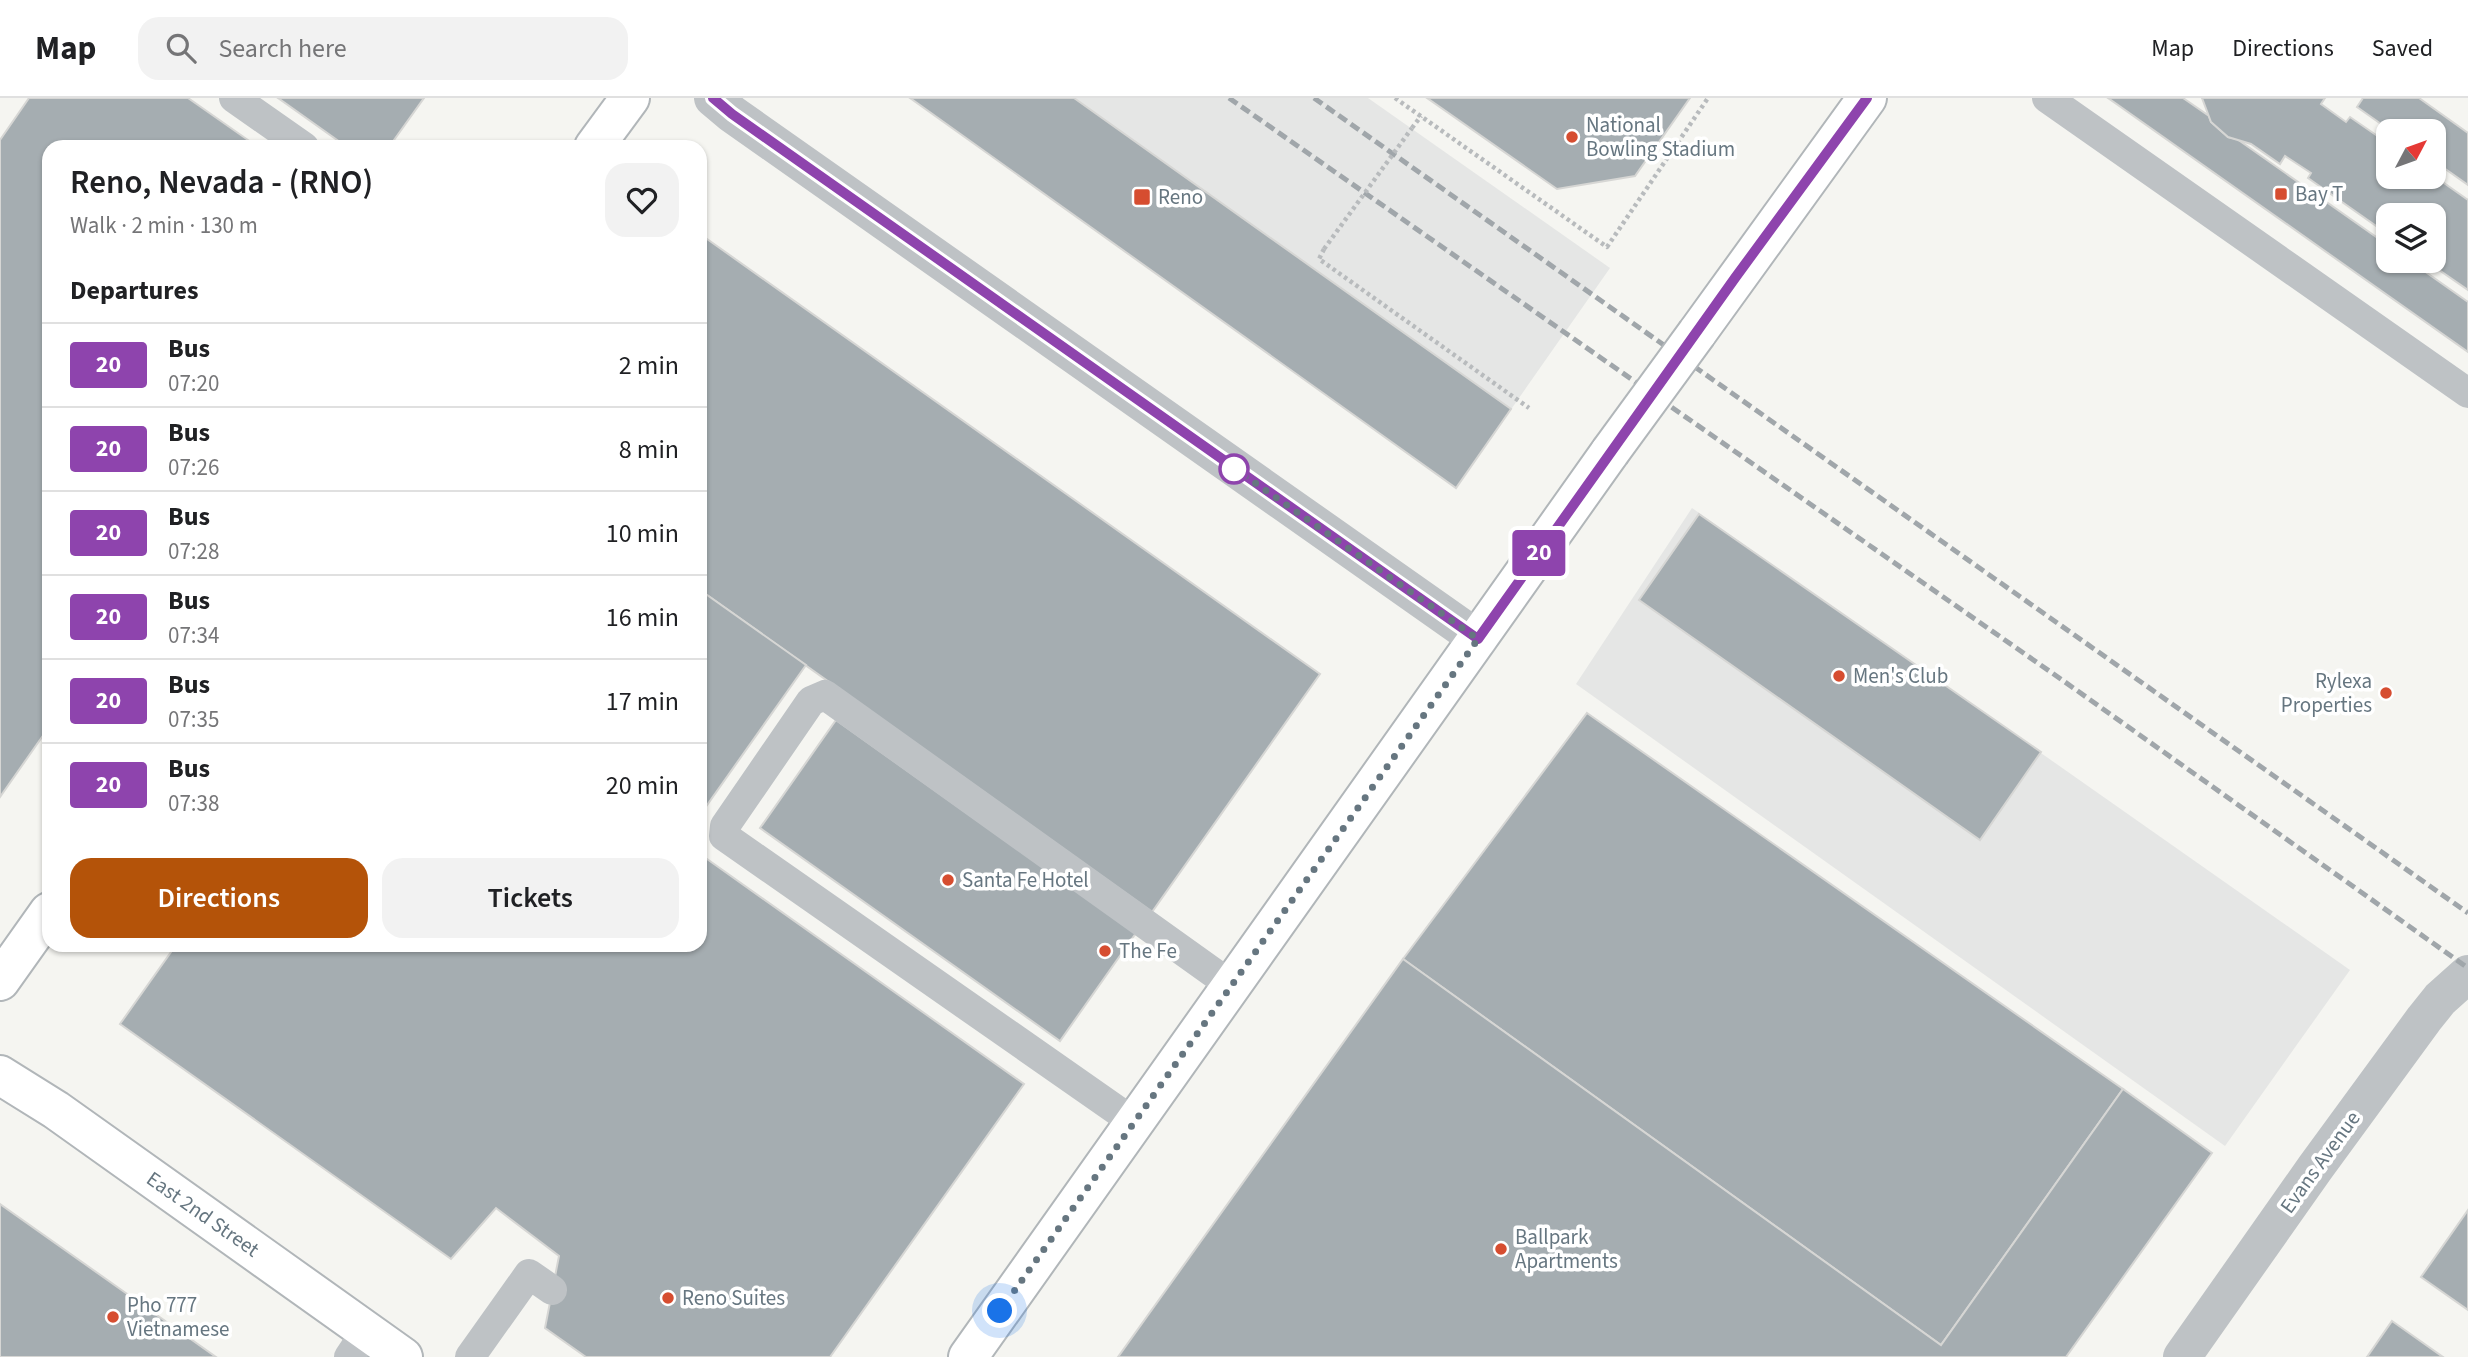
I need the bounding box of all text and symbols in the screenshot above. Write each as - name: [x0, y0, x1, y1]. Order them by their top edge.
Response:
- search box: [138, 17, 628, 80]
- text: Map: [35, 25, 96, 72]
- icon: search: [162, 29, 200, 67]
- text: Search here: [218, 30, 347, 67]
- text: Map: [2151, 31, 2194, 66]
- text: Directions: [2232, 31, 2334, 66]
- text: Saved: [2372, 31, 2433, 66]
- place label: National Bowling Stadium: [1586, 110, 1735, 164]
- north arrow: [2376, 119, 2446, 189]
- map controls: [2376, 119, 2446, 273]
- marker: National Bowling Stadium: [1564, 129, 1580, 145]
- text: Reno, Nevada - (RNO): [70, 159, 373, 206]
- button: heart: [605, 163, 679, 237]
- place label: Bay T: [2295, 179, 2343, 209]
- place label: Reno: [1158, 182, 1203, 212]
- marker: Bay T: [2273, 186, 2289, 202]
- marker: Reno: [1132, 187, 1152, 207]
- button: layers: [2376, 203, 2446, 273]
- text: Walk · 2 min · 130 m: [70, 209, 258, 242]
- text: Departures: [70, 272, 198, 309]
- text: Bus: [168, 330, 210, 367]
- text: 20: [96, 347, 121, 382]
- text: 2 min: [619, 347, 679, 384]
- text: 07:20: [168, 367, 219, 400]
- text: Bus: [168, 414, 210, 451]
- text: 20: [96, 431, 121, 466]
- text: 8 min: [619, 431, 679, 468]
- text: 07:26: [168, 451, 219, 484]
- unlabelled marker: [1219, 454, 1249, 484]
- text: Bus: [168, 498, 210, 535]
- text: 20: [96, 515, 121, 550]
- text: 10 min: [606, 515, 679, 552]
- line badge: 20: [1508, 530, 1570, 576]
- text: 07:28: [168, 535, 219, 568]
- text: 20: [1526, 535, 1552, 570]
- text: Bus: [168, 582, 210, 619]
- text: 20: [96, 599, 121, 634]
- text: 16 min: [606, 599, 679, 636]
- text: 07:34: [168, 619, 219, 652]
- place label: Men's Club: [1853, 661, 1948, 691]
- text: Bus: [168, 666, 210, 703]
- place label: Rylexa Properties: [2281, 666, 2372, 720]
- marker: Men's Club: [1831, 668, 1847, 684]
- text: 20: [96, 683, 121, 718]
- text: 17 min: [606, 683, 679, 720]
- marker: Rylexa Properties: [2378, 685, 2394, 701]
- text: 07:35: [168, 703, 219, 736]
- text: Bus: [168, 750, 210, 787]
- text: 20: [96, 767, 121, 802]
- text: 20 min: [606, 767, 679, 804]
- text: 07:38: [168, 787, 219, 820]
- button: Directions: [70, 858, 368, 938]
- button: Tickets: [382, 858, 679, 938]
- place label: Santa Fe Hotel: [962, 865, 1089, 895]
- marker: Santa Fe Hotel: [940, 872, 956, 888]
- place label: The Fe: [1119, 936, 1177, 966]
- marker: The Fe: [1097, 943, 1113, 959]
- street label: Evans Avenue: [2273, 1105, 2367, 1219]
- street label: East 2nd Street: [140, 1164, 266, 1264]
- place label: Ballpark Apartments: [1515, 1222, 1618, 1276]
- marker: Ballpark Apartments: [1493, 1241, 1509, 1257]
- place label: Reno Suites: [682, 1283, 785, 1313]
- place label: Pho 777 Vietnamese: [127, 1290, 229, 1344]
- marker: Reno Suites: [660, 1290, 676, 1306]
- your location: [982, 1293, 1017, 1328]
- marker: Pho 777 Vietnamese: [105, 1309, 121, 1325]

